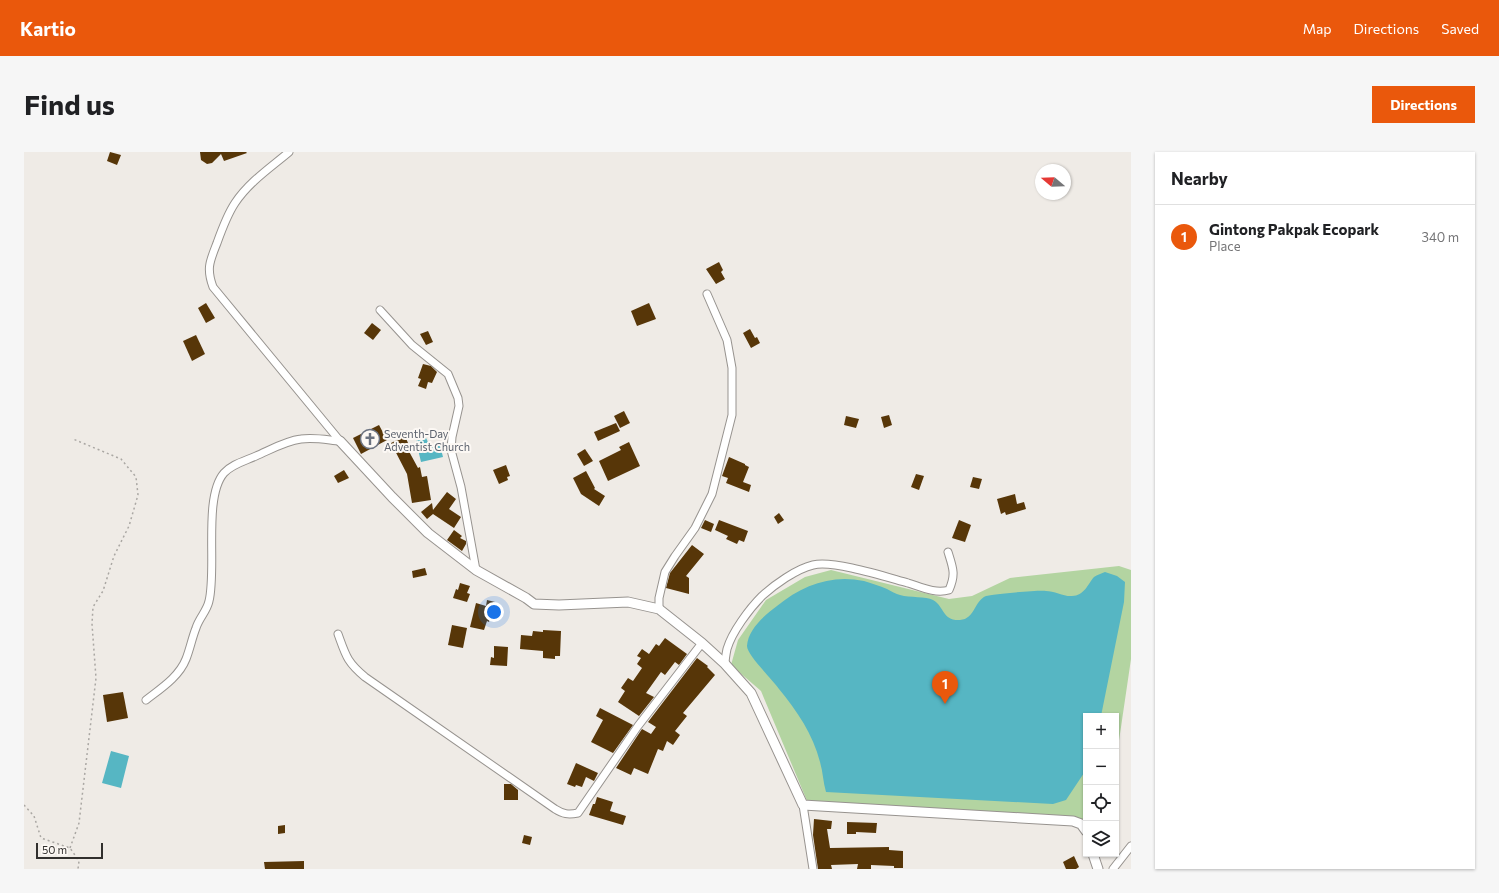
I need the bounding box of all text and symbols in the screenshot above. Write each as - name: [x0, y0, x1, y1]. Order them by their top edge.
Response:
- text: Kartio: [20, 17, 76, 40]
- text: Map: [1303, 20, 1332, 37]
- text: Directions: [1354, 20, 1419, 37]
- text: Saved: [1441, 20, 1479, 37]
- button: Directions: [1372, 86, 1475, 123]
- text: Find us: [24, 87, 115, 121]
- north arrow: [1035, 164, 1071, 200]
- text: Nearby: [1171, 168, 1228, 189]
- text: Gintong Pakpak Ecopark: [1209, 220, 1379, 238]
- text: 1: [1181, 229, 1187, 245]
- text: 340 m: [1421, 229, 1459, 245]
- text: Place: [1209, 238, 1241, 254]
- place label: Seventh-Day Adventist Church: [384, 427, 470, 453]
- church icon: Seventh-Day Adventist Church: [359, 428, 381, 450]
- your location: [484, 602, 504, 622]
- pin: 1: [932, 671, 958, 704]
- map controls: [1083, 713, 1119, 857]
- button: +: [1083, 713, 1119, 749]
- button: −: [1083, 749, 1119, 785]
- button: locate: [1083, 785, 1119, 821]
- button: layers: [1083, 821, 1119, 857]
- scale bar: [36, 841, 103, 860]
- text: 50 m: [42, 843, 67, 856]

